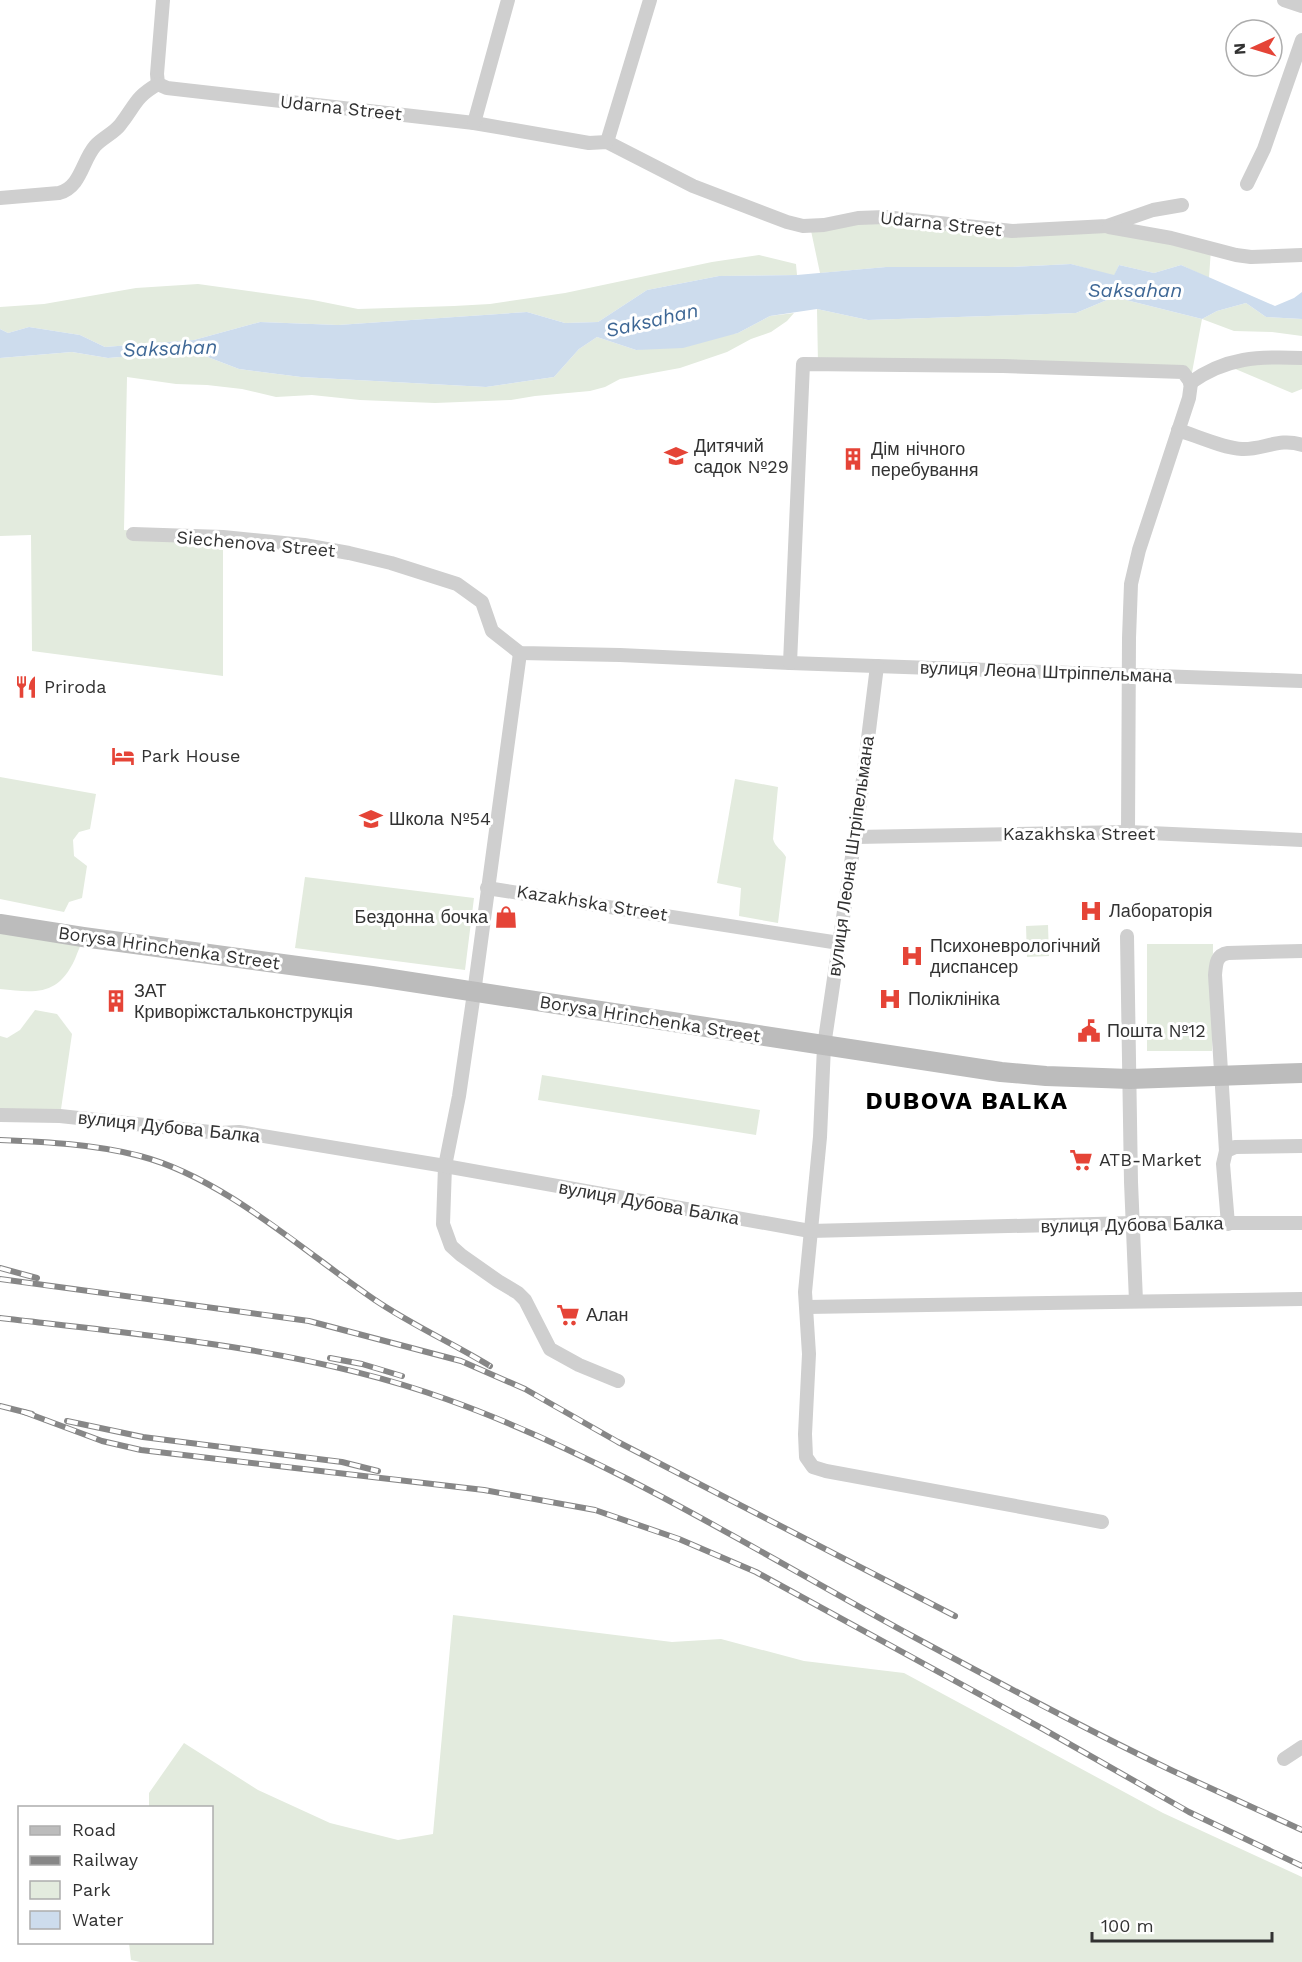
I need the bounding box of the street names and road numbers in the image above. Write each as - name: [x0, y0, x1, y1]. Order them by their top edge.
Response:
- street label: Udarna Street: [279, 91, 404, 124]
- street label: Udarna Street: [879, 207, 1004, 240]
- street label: Siechenova Street: [176, 526, 337, 561]
- street label: вулиця Леона Штріппельмана: [920, 657, 1173, 686]
- street label: вулиця Леона Штріпельмана: [823, 733, 878, 978]
- street label: Kazakhska Street: [1003, 823, 1156, 844]
- street label: Kazakhska Street: [515, 880, 669, 925]
- street label: Borysa Hrinchenka Street: [57, 922, 282, 974]
- street label: Borysa Hrinchenka Street: [538, 991, 763, 1046]
- street label: вулиця Дубова Балка: [77, 1107, 262, 1147]
- street label: вулиця Дубова Балка: [557, 1176, 742, 1229]
- street label: вулиця Дубова Балка: [1040, 1212, 1225, 1237]

